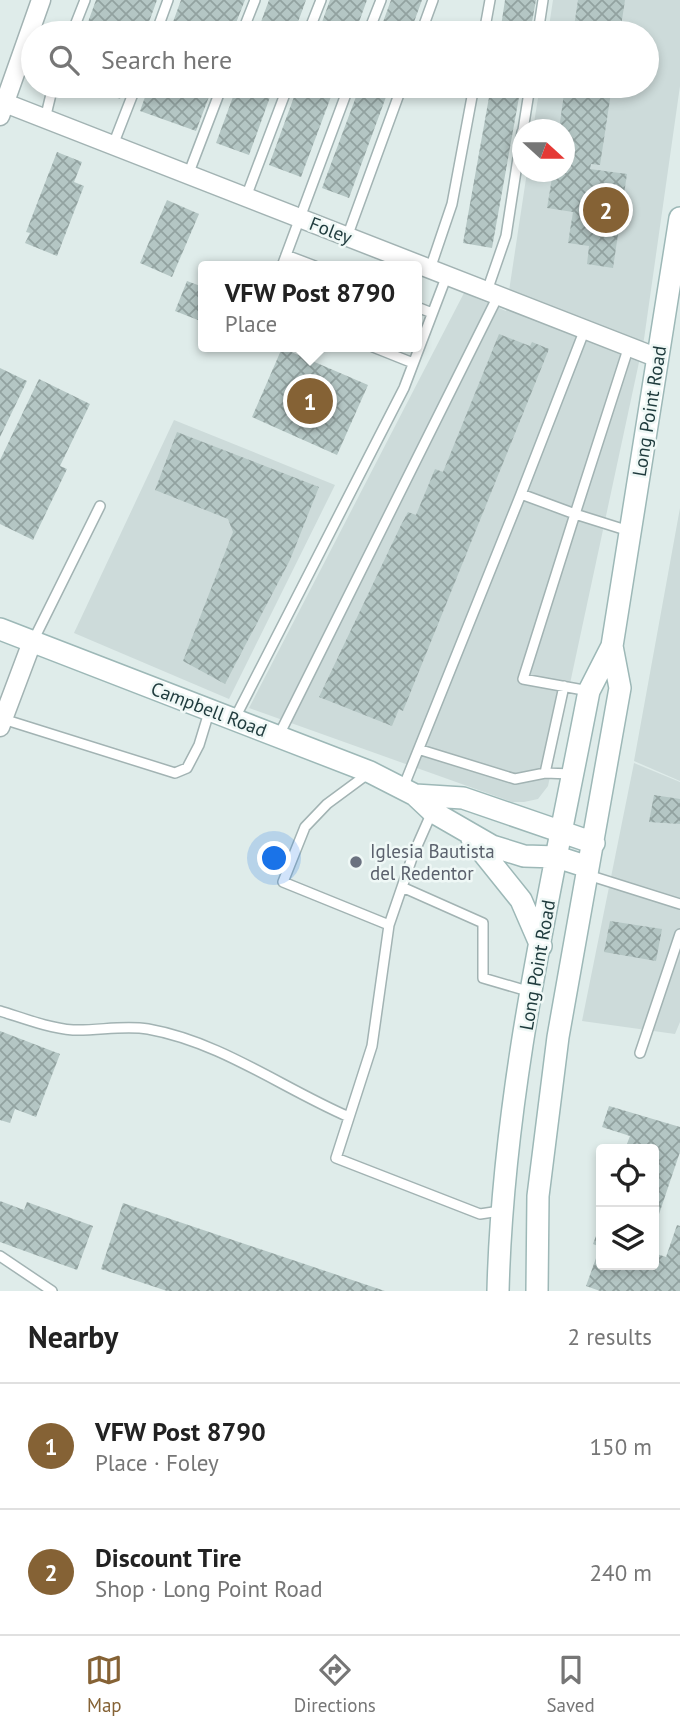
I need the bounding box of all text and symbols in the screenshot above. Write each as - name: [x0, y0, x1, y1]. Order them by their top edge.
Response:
- search box: [21, 21, 659, 98]
- icon: search: [45, 41, 83, 79]
- text: Search here: [101, 43, 232, 76]
- north arrow: [512, 119, 575, 182]
- pin: 2: [583, 184, 629, 236]
- street label: Foley: [306, 211, 356, 249]
- popup: [198, 261, 422, 352]
- text: VFW Post 8790: [225, 276, 395, 309]
- text: Place: [225, 309, 277, 338]
- street label: Long Point Road: [627, 344, 671, 478]
- pin: 1: [287, 375, 333, 427]
- street label: Campbell Road: [148, 676, 270, 742]
- place label: Iglesia Bautista del Redentor: [370, 839, 495, 885]
- your location: [257, 841, 291, 875]
- marker: Iglesia Bautista del Redentor: [348, 854, 364, 870]
- street label: Long Point Road: [514, 898, 560, 1032]
- map controls: [596, 1144, 659, 1270]
- button: locate: [596, 1144, 659, 1207]
- button: layers: [596, 1207, 659, 1270]
- text: Nearby: [28, 1317, 118, 1356]
- text: 2 results: [568, 1322, 652, 1351]
- text: VFW Post 8790: [95, 1415, 266, 1448]
- text: 1: [44, 1432, 58, 1461]
- text: 150 m: [590, 1432, 652, 1461]
- text: Place · Foley: [95, 1448, 219, 1477]
- text: Discount Tire: [95, 1541, 242, 1574]
- text: 2: [44, 1558, 58, 1587]
- text: 240 m: [590, 1558, 652, 1587]
- text: Shop · Long Point Road: [95, 1574, 323, 1603]
- tab: Map: [85, 1651, 123, 1717]
- tab: Directions: [294, 1651, 376, 1717]
- tab: Saved: [546, 1651, 595, 1717]

